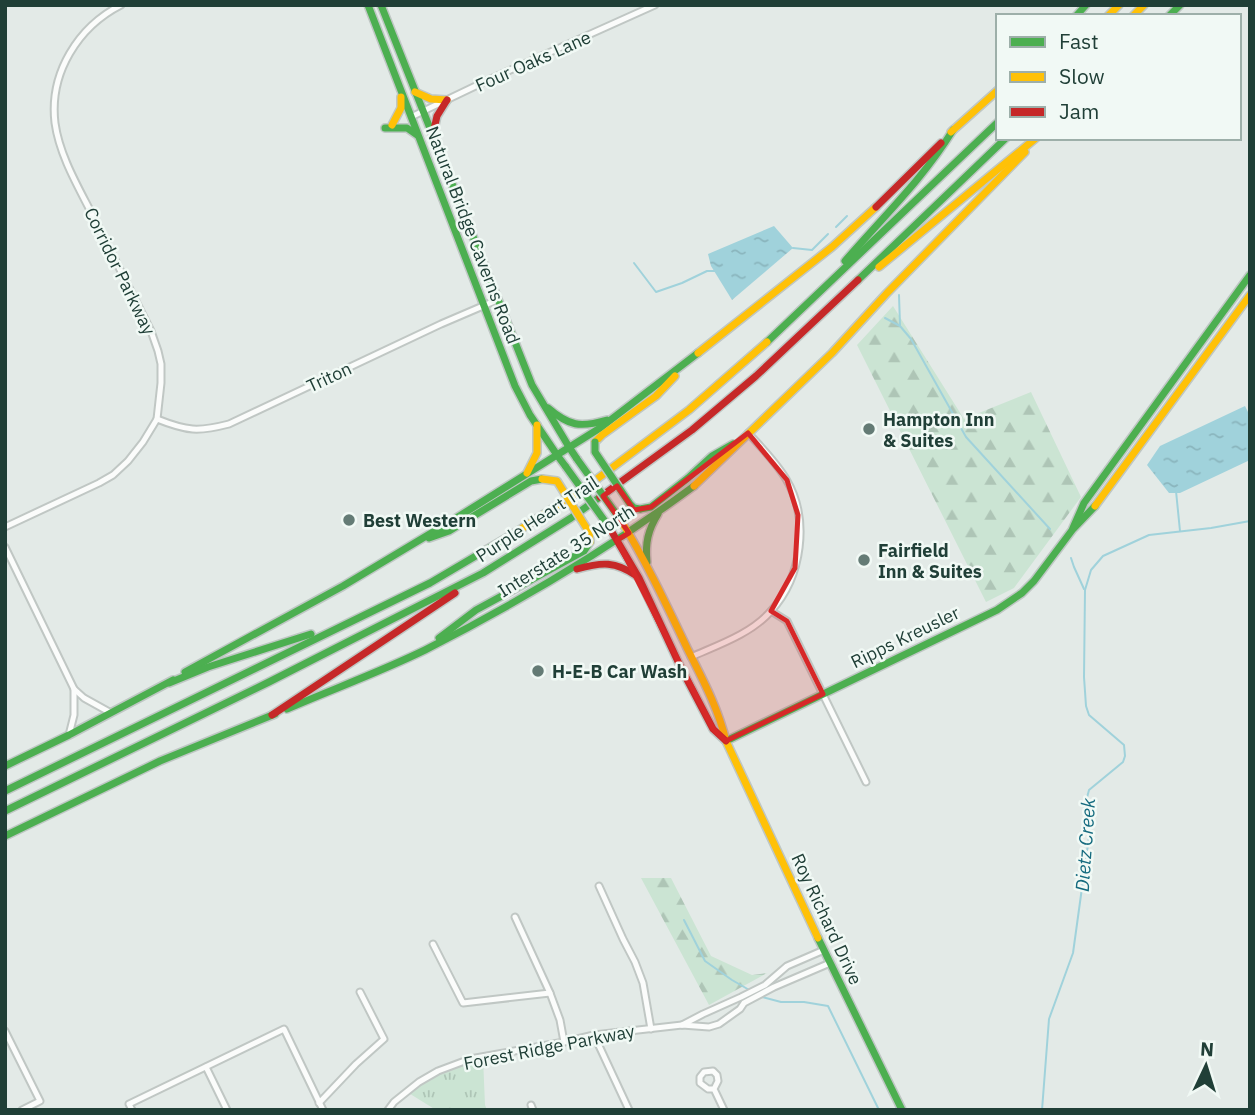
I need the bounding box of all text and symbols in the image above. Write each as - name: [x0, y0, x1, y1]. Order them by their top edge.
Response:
- legend: [996, 14, 1241, 140]
- street label: Four Oaks Lane: [472, 25, 594, 97]
- text: Fast: [1059, 27, 1099, 55]
- text: Slow: [1059, 62, 1105, 90]
- text: Jam: [1059, 97, 1099, 125]
- street label: Natural Bridge Caverns Road: [421, 123, 525, 347]
- street label: Corridor Parkway: [79, 204, 161, 338]
- street label: Triton: [303, 357, 355, 397]
- place label: Hampton Inn & Suites: [883, 408, 994, 452]
- marker: Hampton Inn & Suites: [861, 421, 877, 437]
- street label: Purple Heart Trail: [471, 471, 603, 567]
- street label: Interstate 35 North: [493, 500, 639, 602]
- place label: Best Western: [363, 509, 476, 532]
- marker: Best Western: [341, 512, 357, 528]
- place label: Fairfield Inn & Suites: [878, 539, 982, 583]
- marker: Fairfield Inn & Suites: [856, 552, 872, 568]
- street label: Ripps Kreusler: [847, 601, 963, 673]
- place label: H-E-B Car Wash: [552, 660, 687, 683]
- marker: H-E-B Car Wash: [530, 663, 546, 679]
- water label: Dietz Creek: [1070, 796, 1100, 893]
- street label: Roy Richard Drive: [786, 850, 868, 988]
- street label: Forest Ridge Parkway: [461, 1019, 637, 1075]
- north arrow: [1171, 1031, 1241, 1101]
- text: N: [1199, 1037, 1215, 1061]

